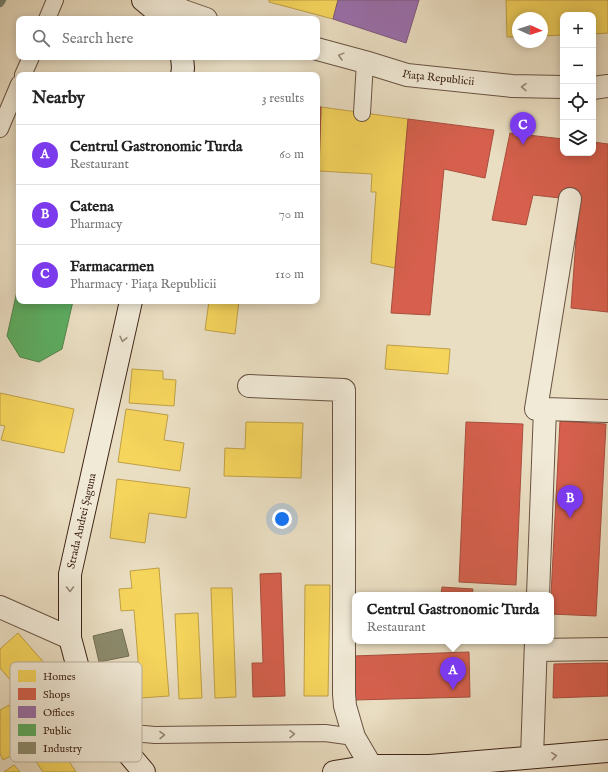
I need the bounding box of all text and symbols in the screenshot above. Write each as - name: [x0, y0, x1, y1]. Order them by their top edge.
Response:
- north arrow: [512, 12, 548, 48]
- map controls: [560, 12, 596, 156]
- button: +: [560, 12, 596, 48]
- search box: [16, 16, 320, 60]
- icon: search: [30, 27, 52, 49]
- text: Search here: [62, 29, 133, 48]
- button: −: [560, 48, 596, 84]
- one-way arrow: [338, 52, 345, 61]
- street label: Piața Republicii: [400, 67, 475, 89]
- one-way arrow: [521, 82, 527, 91]
- button: locate: [560, 84, 596, 120]
- text: Nearby: [32, 88, 85, 109]
- text: 3 results: [262, 90, 304, 107]
- pin: C: [510, 112, 536, 145]
- button: layers: [560, 120, 596, 156]
- text: Centrul Gastronomic Turda: [70, 137, 242, 156]
- text: A: [41, 146, 49, 163]
- text: 60 m: [279, 146, 304, 163]
- text: Restaurant: [70, 156, 129, 173]
- text: Catena: [70, 197, 114, 216]
- text: B: [41, 206, 49, 223]
- text: 70 m: [279, 206, 304, 223]
- text: Pharmacy: [70, 216, 122, 233]
- text: Farmacarmen: [70, 257, 154, 276]
- text: C: [40, 266, 50, 283]
- text: 110 m: [275, 266, 304, 283]
- text: Pharmacy · Piața Republicii: [70, 276, 216, 293]
- one-way arrow: [119, 336, 127, 342]
- street label: Strada Andrei Șaguna: [64, 472, 100, 570]
- pin: B: [557, 485, 583, 518]
- your location: [272, 509, 292, 529]
- one-way arrow: [66, 586, 74, 592]
- popup: [352, 592, 554, 644]
- text: Centrul Gastronomic Turda: [367, 600, 539, 619]
- text: Restaurant: [367, 619, 426, 636]
- pin: A: [440, 657, 466, 690]
- legend: [10, 662, 142, 762]
- text: Homes: [43, 670, 76, 684]
- text: Shops: [43, 688, 70, 702]
- text: Offices: [43, 706, 74, 720]
- text: Public: [43, 724, 72, 738]
- one-way arrow: [289, 729, 295, 738]
- one-way arrow: [159, 731, 165, 739]
- text: Industry: [43, 742, 83, 756]
- one-way arrow: [551, 751, 557, 760]

